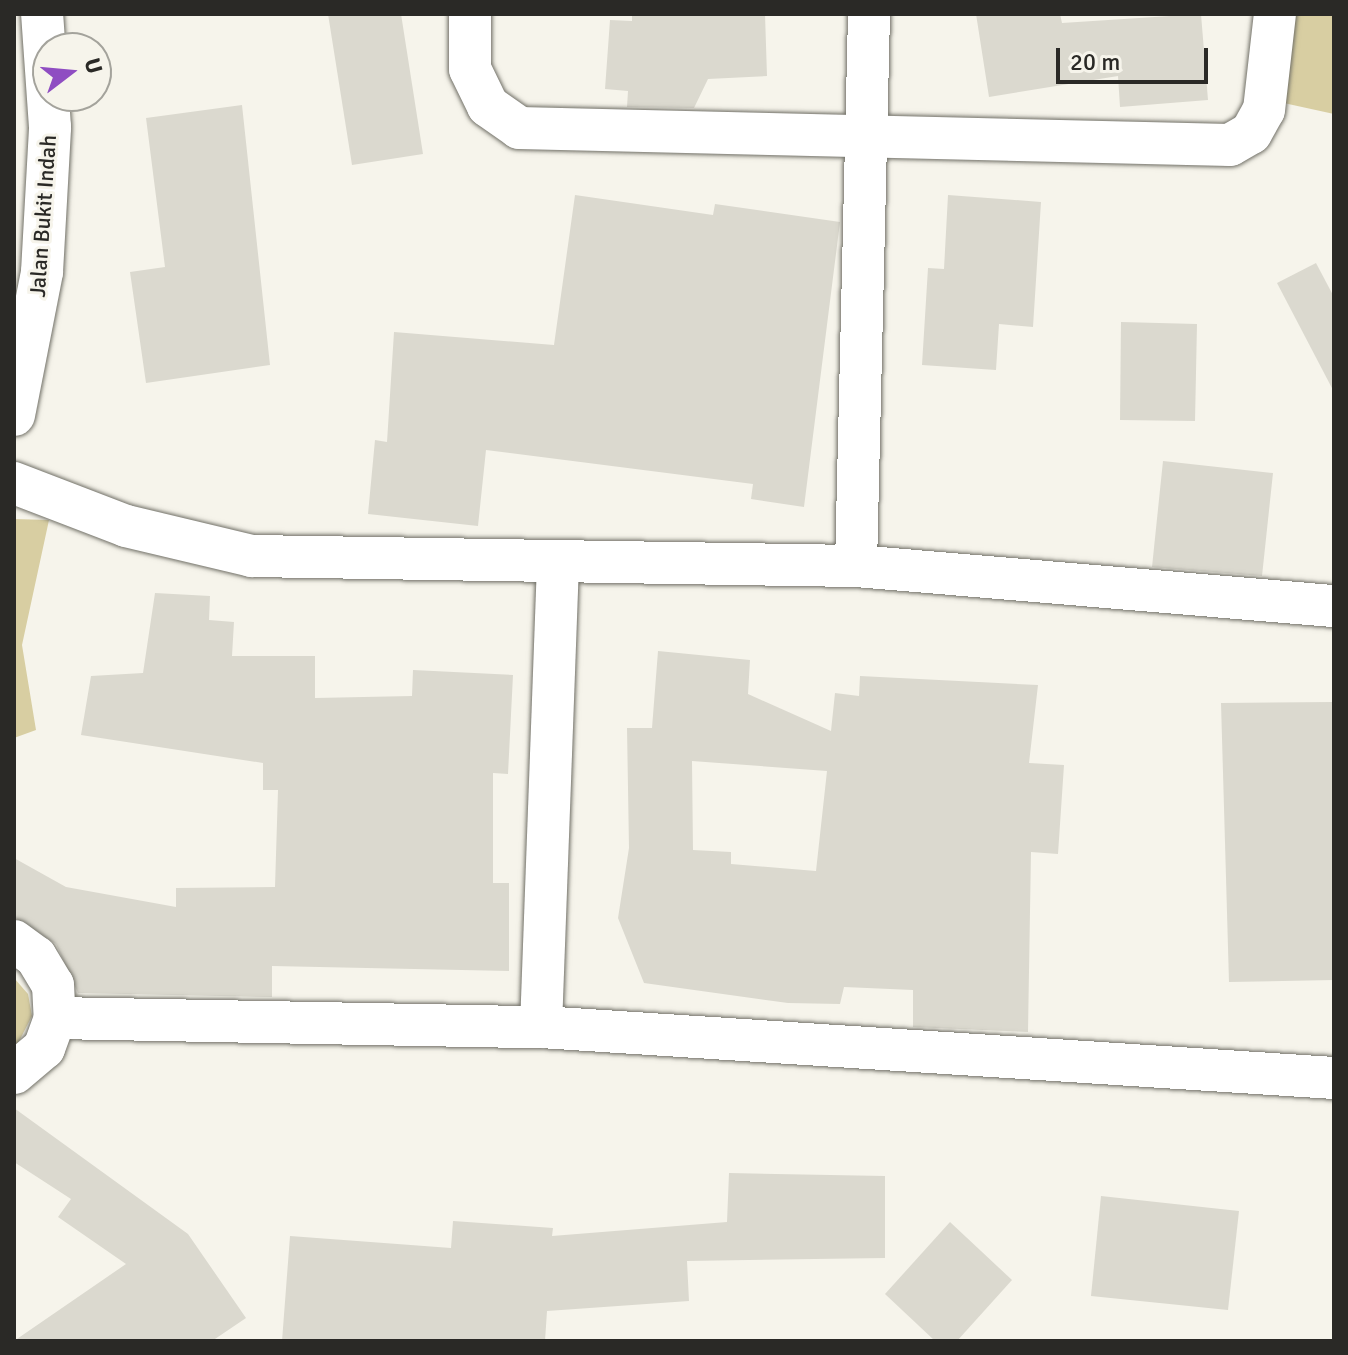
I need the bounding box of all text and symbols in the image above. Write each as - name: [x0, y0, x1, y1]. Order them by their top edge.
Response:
- north arrow: [32, 32, 112, 112]
- scale bar: [1060, 32, 1212, 82]
- text: 20 m: [1070, 47, 1120, 77]
- text: U: [79, 55, 109, 77]
- street label: Jalan Bukit Indah: [24, 134, 62, 298]

